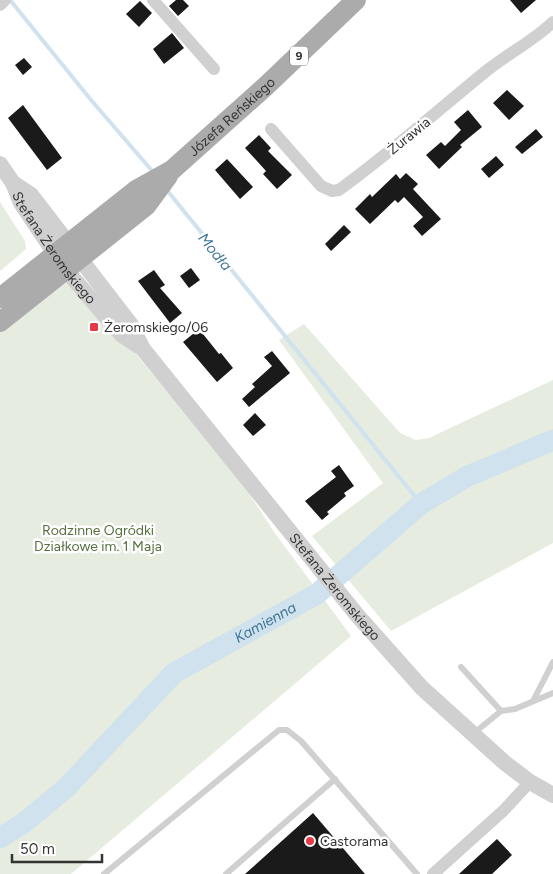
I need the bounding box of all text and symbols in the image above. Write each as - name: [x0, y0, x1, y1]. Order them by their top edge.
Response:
- road number: 9: [290, 46, 308, 66]
- street label: Józefa Reńskiego: [185, 73, 279, 160]
- street label: Żurawia: [384, 114, 434, 158]
- street label: Stefana Żeromskiego: [9, 189, 100, 307]
- water label: Modła: [194, 230, 236, 275]
- place label: Żeromskiego/06: [104, 319, 208, 336]
- marker: Żeromskiego/06: [88, 321, 100, 333]
- park label: Rodzinne Ogródki Działkowe im. 1 Maja: [34, 522, 162, 555]
- street label: Stefana Żeromskiego: [286, 529, 384, 644]
- water label: Kamienna: [231, 598, 300, 647]
- scale bar: [12, 832, 102, 864]
- place label: Castorama: [320, 833, 388, 850]
- marker: Castorama: [304, 835, 316, 847]
- text: 50 m: [20, 840, 55, 858]

